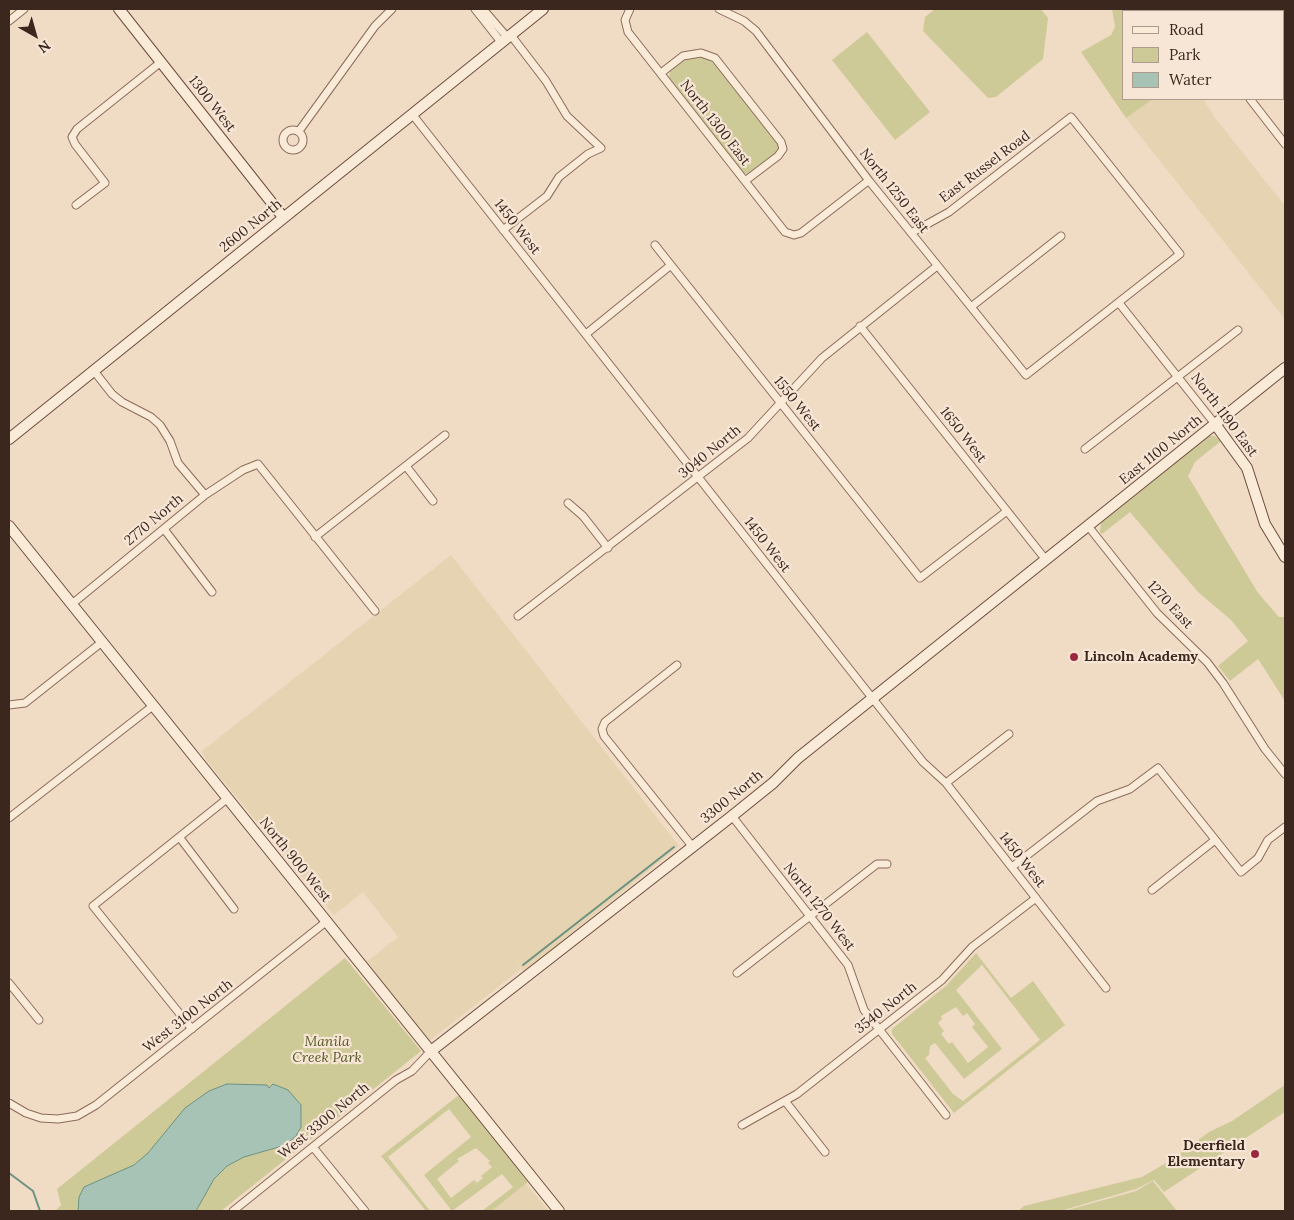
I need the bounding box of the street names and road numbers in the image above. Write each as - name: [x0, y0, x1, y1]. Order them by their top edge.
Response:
- street label: 1300 West: [185, 72, 239, 136]
- street label: North 1300 East: [676, 77, 754, 169]
- street label: East Russel Road: [936, 127, 1034, 207]
- street label: North 1250 East: [856, 145, 932, 237]
- street label: 2600 North: [216, 196, 286, 256]
- street label: 1450 West: [490, 196, 544, 258]
- street label: North 1190 East: [1187, 370, 1261, 460]
- street label: 1550 West: [770, 373, 824, 435]
- street label: 1650 West: [936, 404, 990, 466]
- street label: East 1100 North: [1116, 412, 1206, 488]
- street label: 3040 North: [676, 422, 744, 482]
- street label: 2770 North: [121, 491, 187, 549]
- street label: 1450 West: [740, 514, 794, 576]
- street label: 1270 East: [1144, 578, 1196, 632]
- street label: 3300 North: [697, 767, 767, 827]
- street label: North 900 West: [256, 814, 334, 906]
- street label: 1450 West: [995, 829, 1049, 891]
- street label: North 1270 West: [780, 860, 858, 954]
- street label: West 3100 North: [140, 976, 236, 1056]
- street label: 3540 North: [852, 979, 920, 1037]
- street label: West 3300 North: [275, 1079, 373, 1163]

